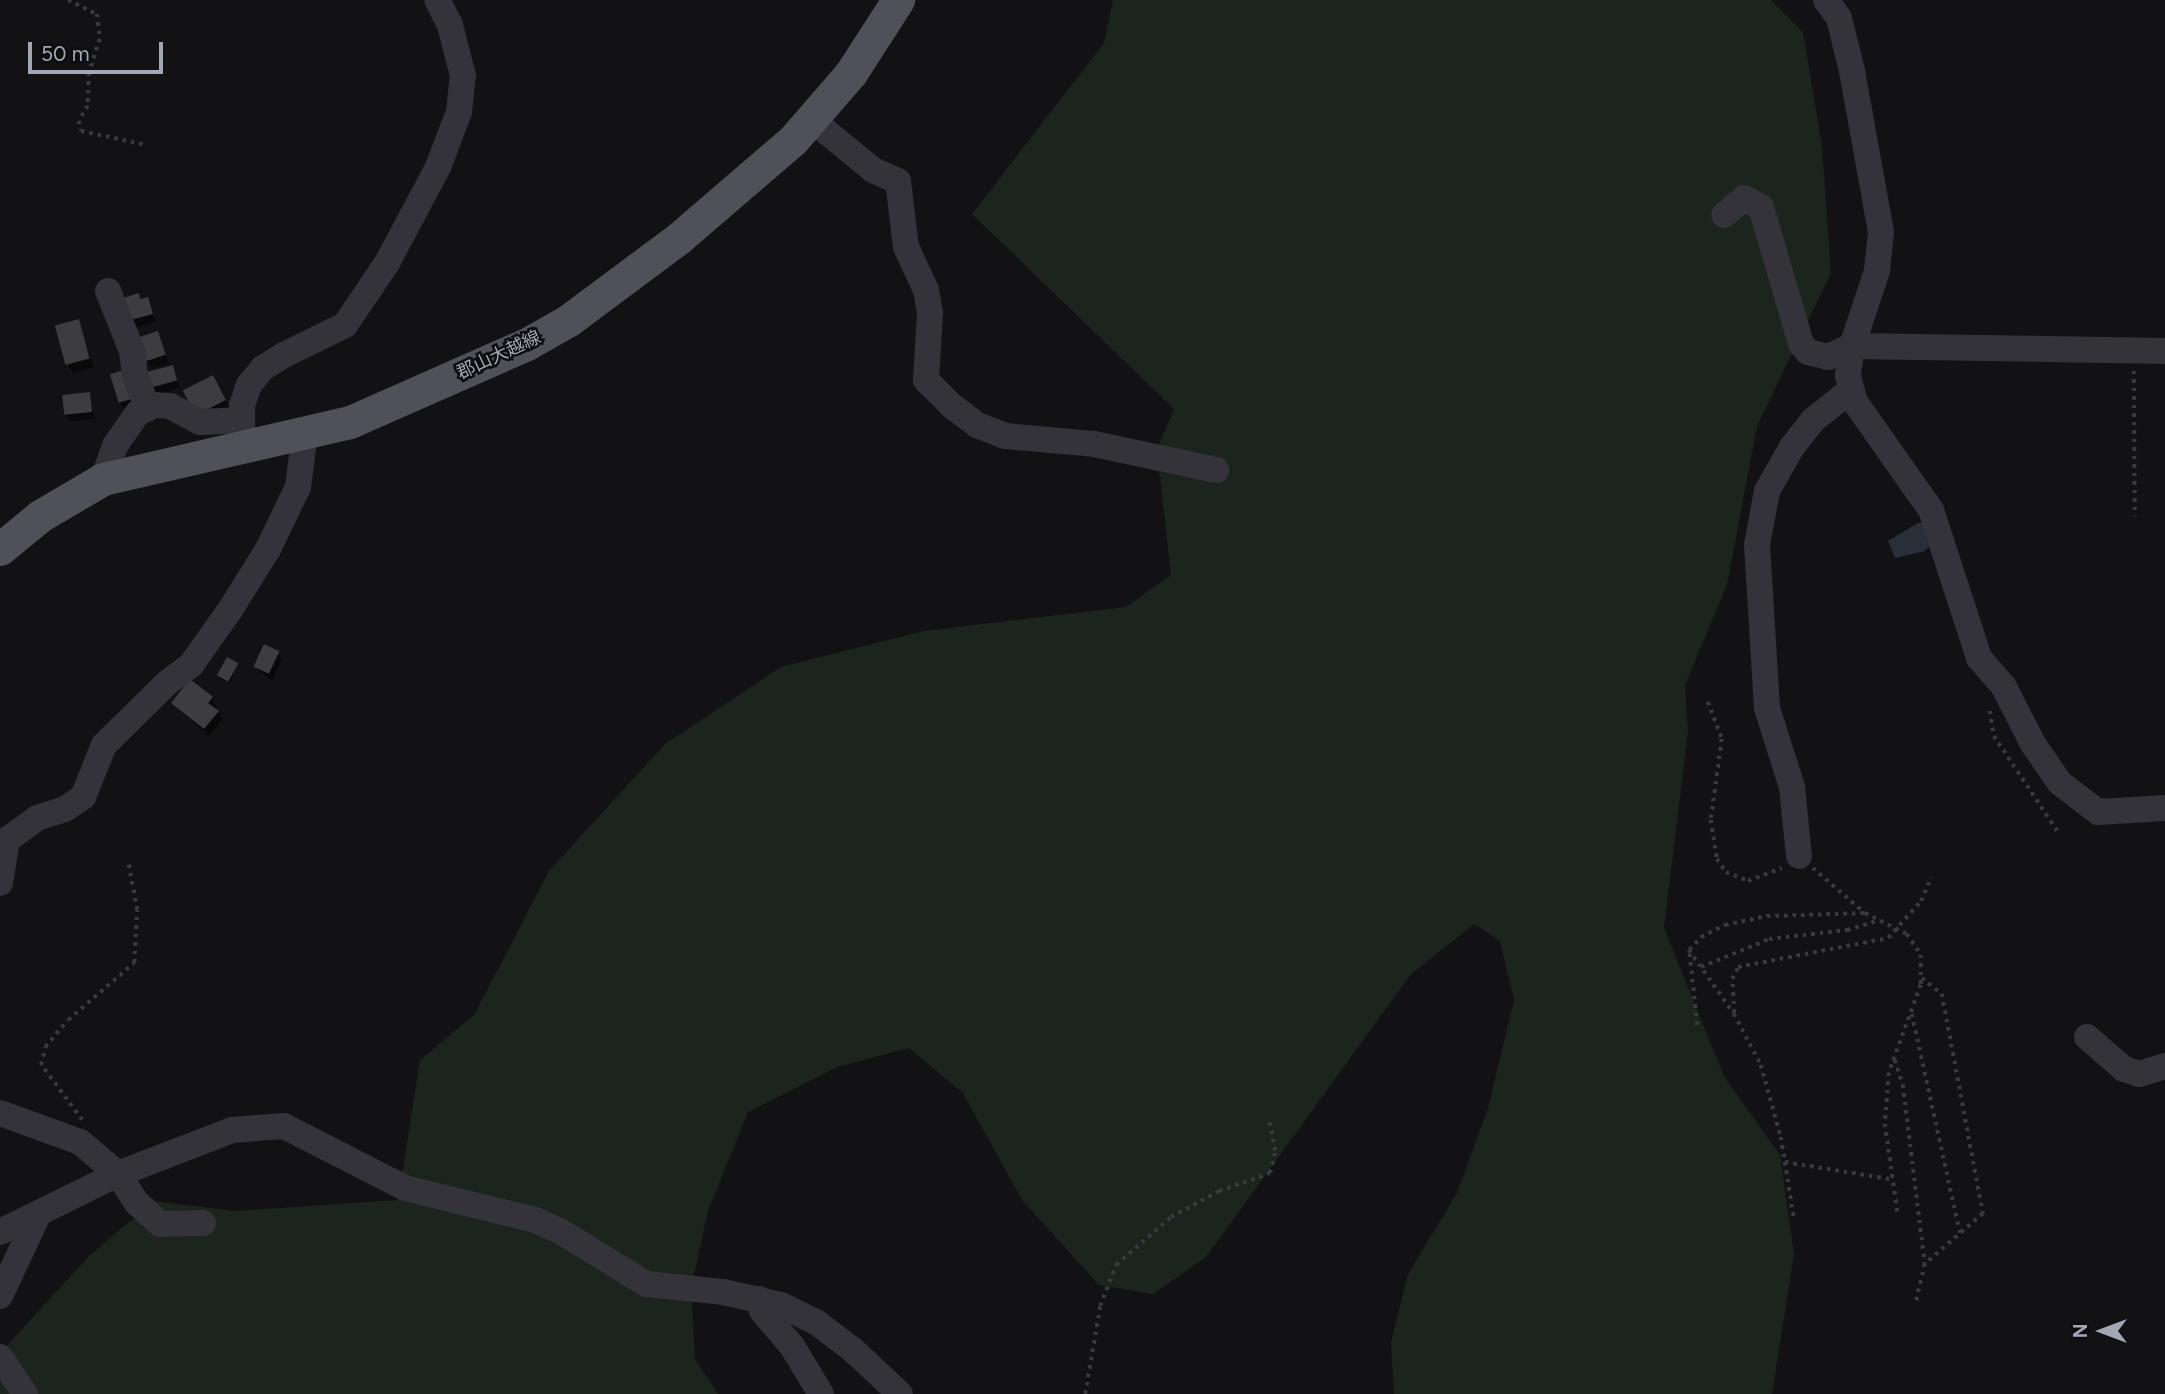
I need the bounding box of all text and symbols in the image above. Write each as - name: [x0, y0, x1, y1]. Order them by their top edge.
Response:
- scale bar: [32, 28, 166, 72]
- text: 50 m: [41, 41, 90, 66]
- street label: 郡山大越線: [454, 326, 544, 384]
- north arrow: [2067, 1296, 2137, 1366]
- text: N: [2069, 1324, 2092, 1338]

